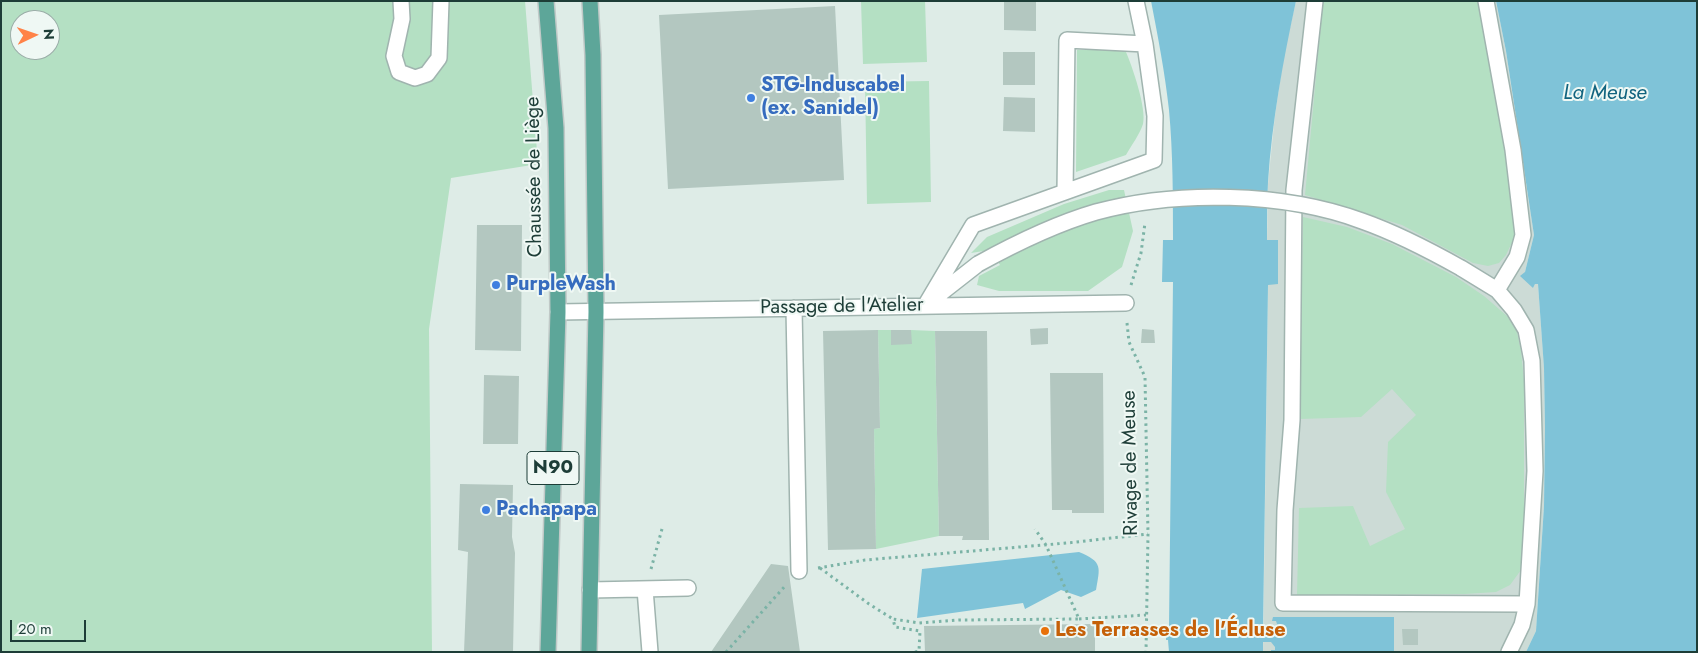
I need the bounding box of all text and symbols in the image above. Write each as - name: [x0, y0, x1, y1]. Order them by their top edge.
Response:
- north arrow: [10, 10, 60, 60]
- text: N: [39, 28, 59, 40]
- place label: STG-Induscabel (ex. Sanidel): [761, 74, 905, 121]
- water label: La Meuse: [1563, 81, 1647, 107]
- marker: STG-Induscabel (ex. Sanidel): [745, 92, 757, 104]
- street label: Chaussée de Liège: [522, 96, 548, 258]
- place label: PurpleWash: [506, 273, 616, 297]
- marker: PurpleWash: [490, 279, 502, 291]
- street label: Passage de l'Atelier: [760, 294, 924, 320]
- street label: Rivage de Meuse: [1118, 390, 1144, 536]
- road number: N90: [527, 452, 579, 484]
- place label: Pachapapa: [496, 498, 597, 522]
- marker: Pachapapa: [480, 504, 492, 516]
- scale bar: [12, 610, 89, 642]
- text: 20 m: [18, 618, 52, 640]
- place label: Les Terrasses de l'Écluse: [1055, 619, 1286, 643]
- marker: Les Terrasses de l'Écluse: [1039, 625, 1051, 637]

